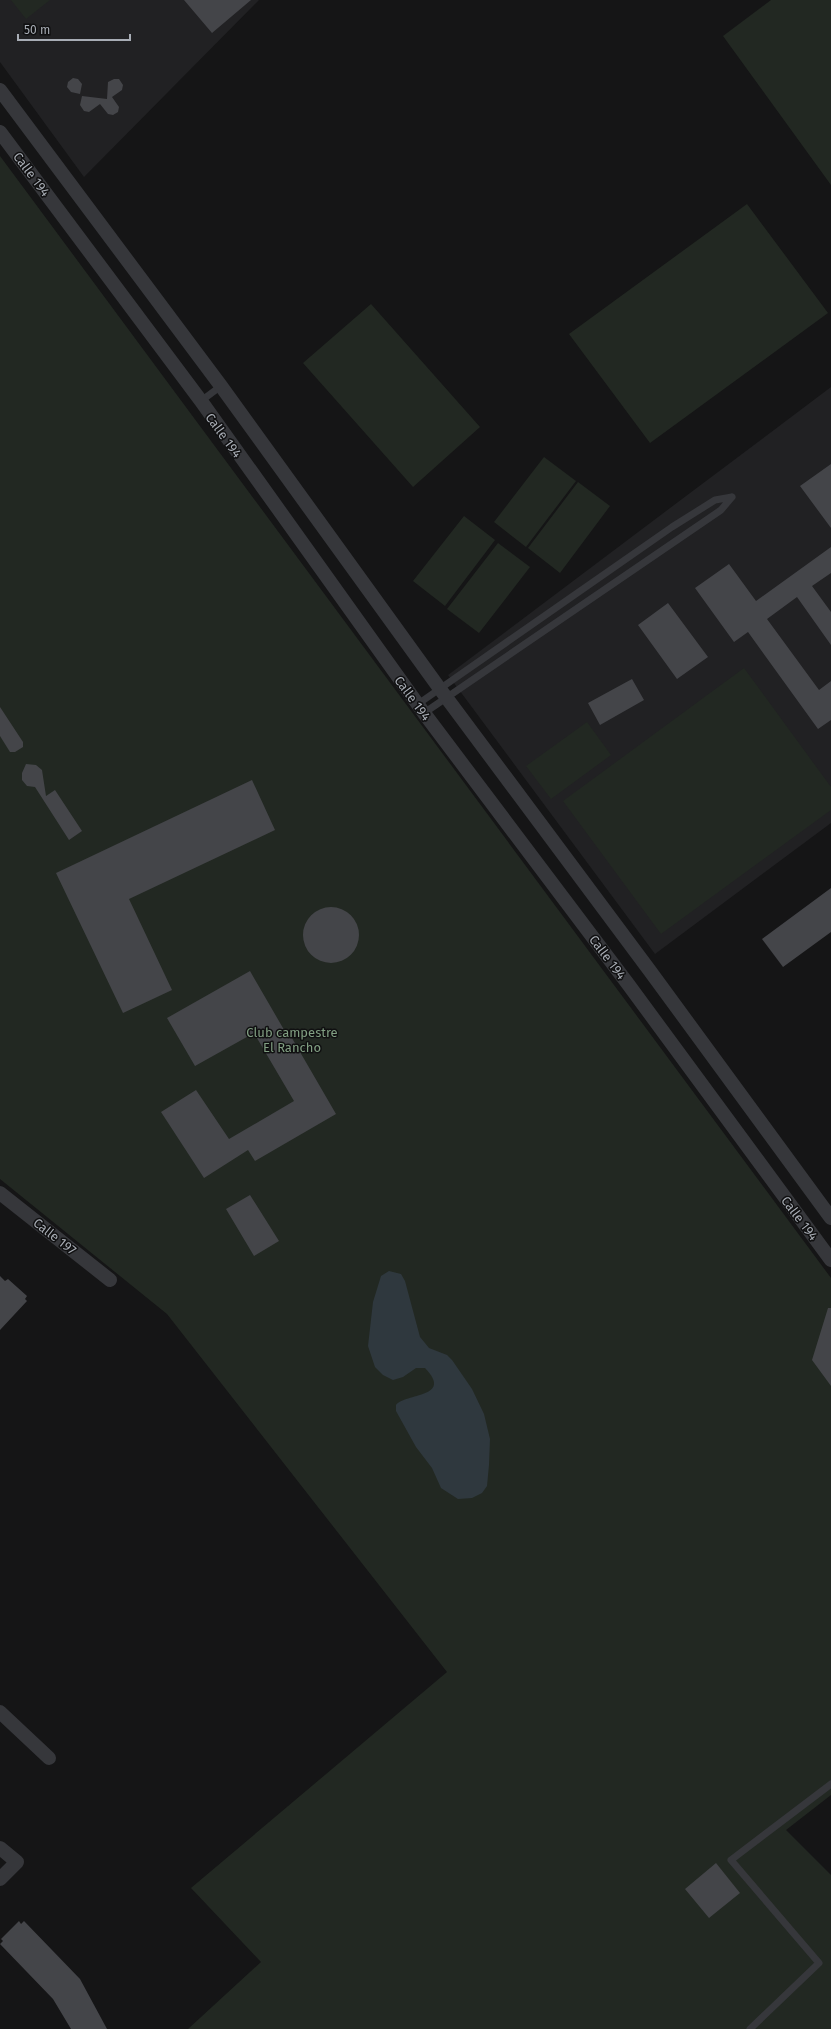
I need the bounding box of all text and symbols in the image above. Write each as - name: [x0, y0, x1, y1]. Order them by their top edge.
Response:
- scale bar: [18, 16, 130, 42]
- text: 50 m: [24, 23, 50, 37]
- street label: Calle 194: [10, 149, 53, 199]
- street label: Calle 194: [202, 410, 245, 461]
- street label: Calle 194: [391, 673, 434, 724]
- street label: Calle 194: [586, 932, 629, 982]
- park label: Club campestre El Rancho: [246, 1025, 338, 1055]
- street label: Calle 194: [778, 1193, 821, 1243]
- street label: Calle 197: [30, 1215, 79, 1258]

